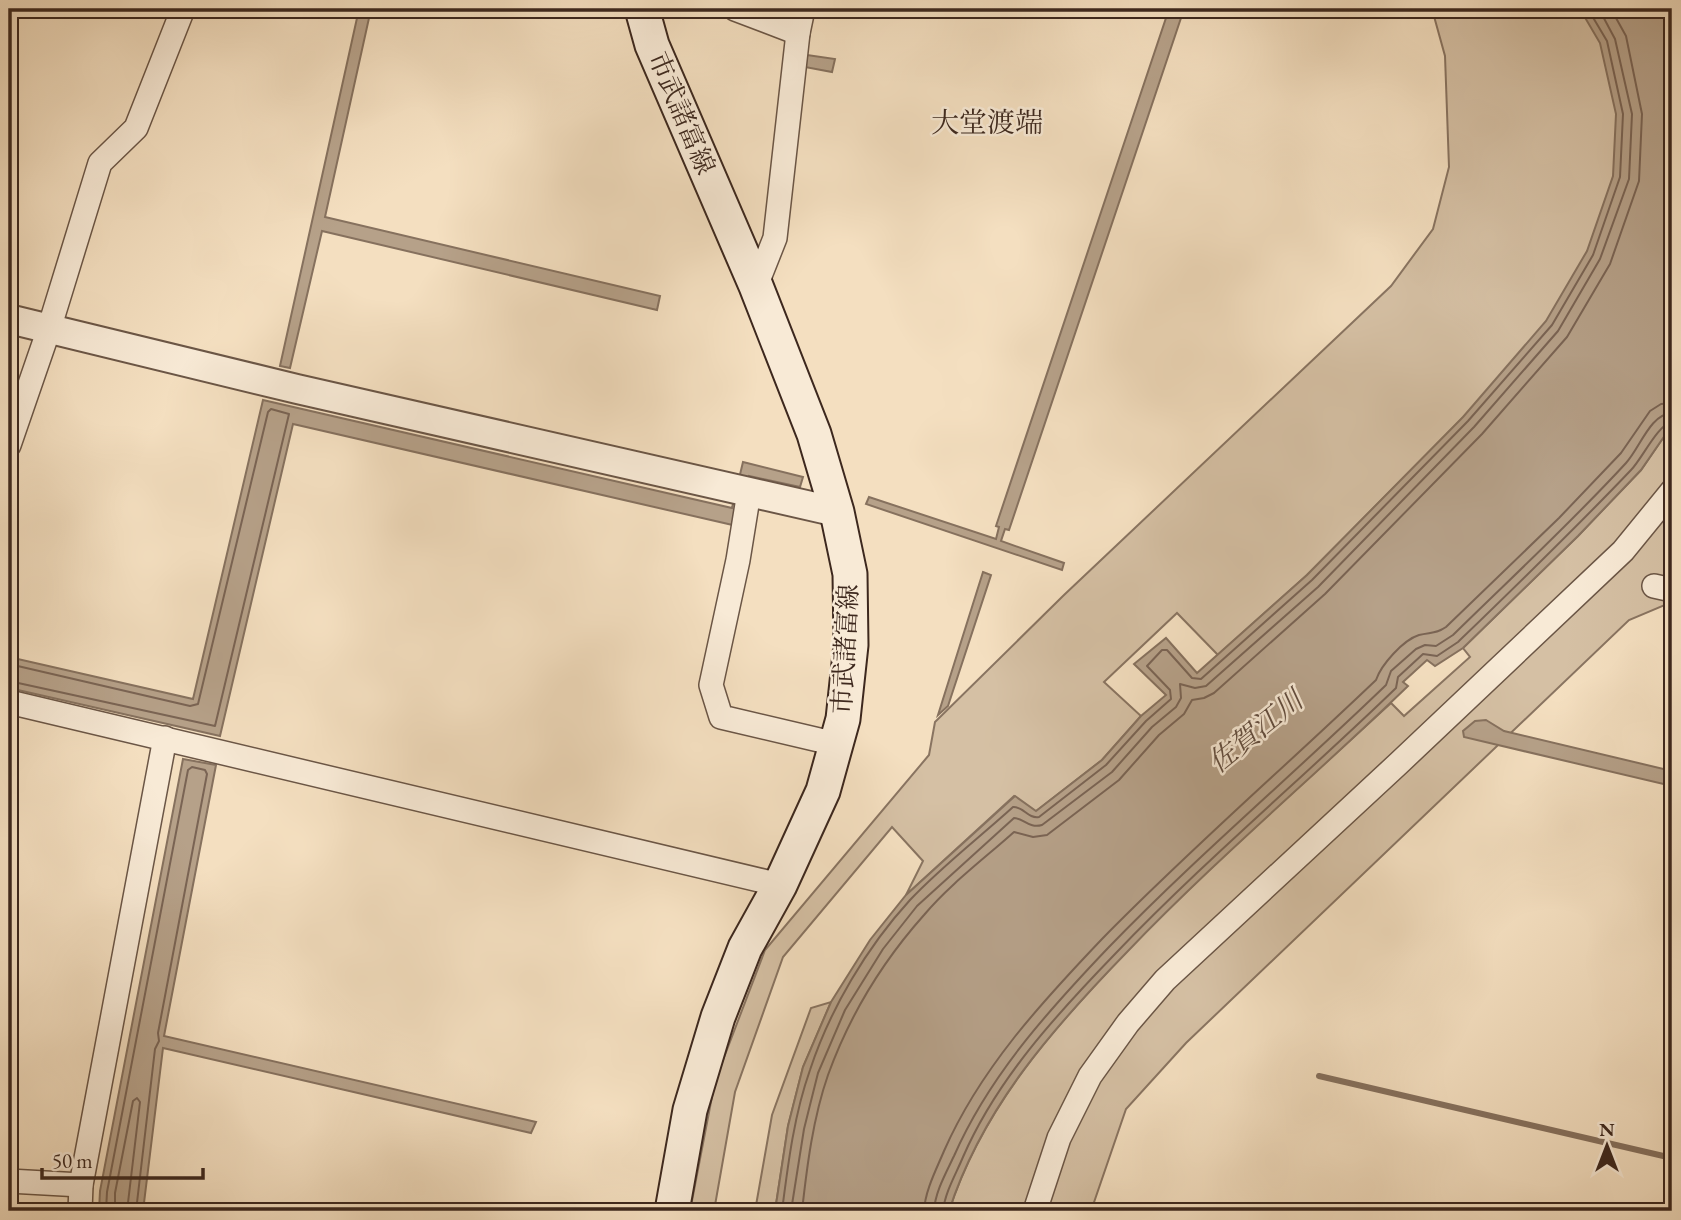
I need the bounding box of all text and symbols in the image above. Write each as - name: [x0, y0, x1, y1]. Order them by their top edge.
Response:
- street label: 市武諸富線: [641, 47, 723, 179]
- district label: 大堂渡端: [931, 104, 1043, 140]
- street label: 市武諸富線: [825, 583, 865, 715]
- water label: 佐賀江川: [1200, 680, 1312, 780]
- north arrow: [1572, 1112, 1642, 1182]
- text: N: [1599, 1117, 1615, 1142]
- scale bar: [42, 1136, 203, 1180]
- text: 50 m: [52, 1147, 93, 1174]

